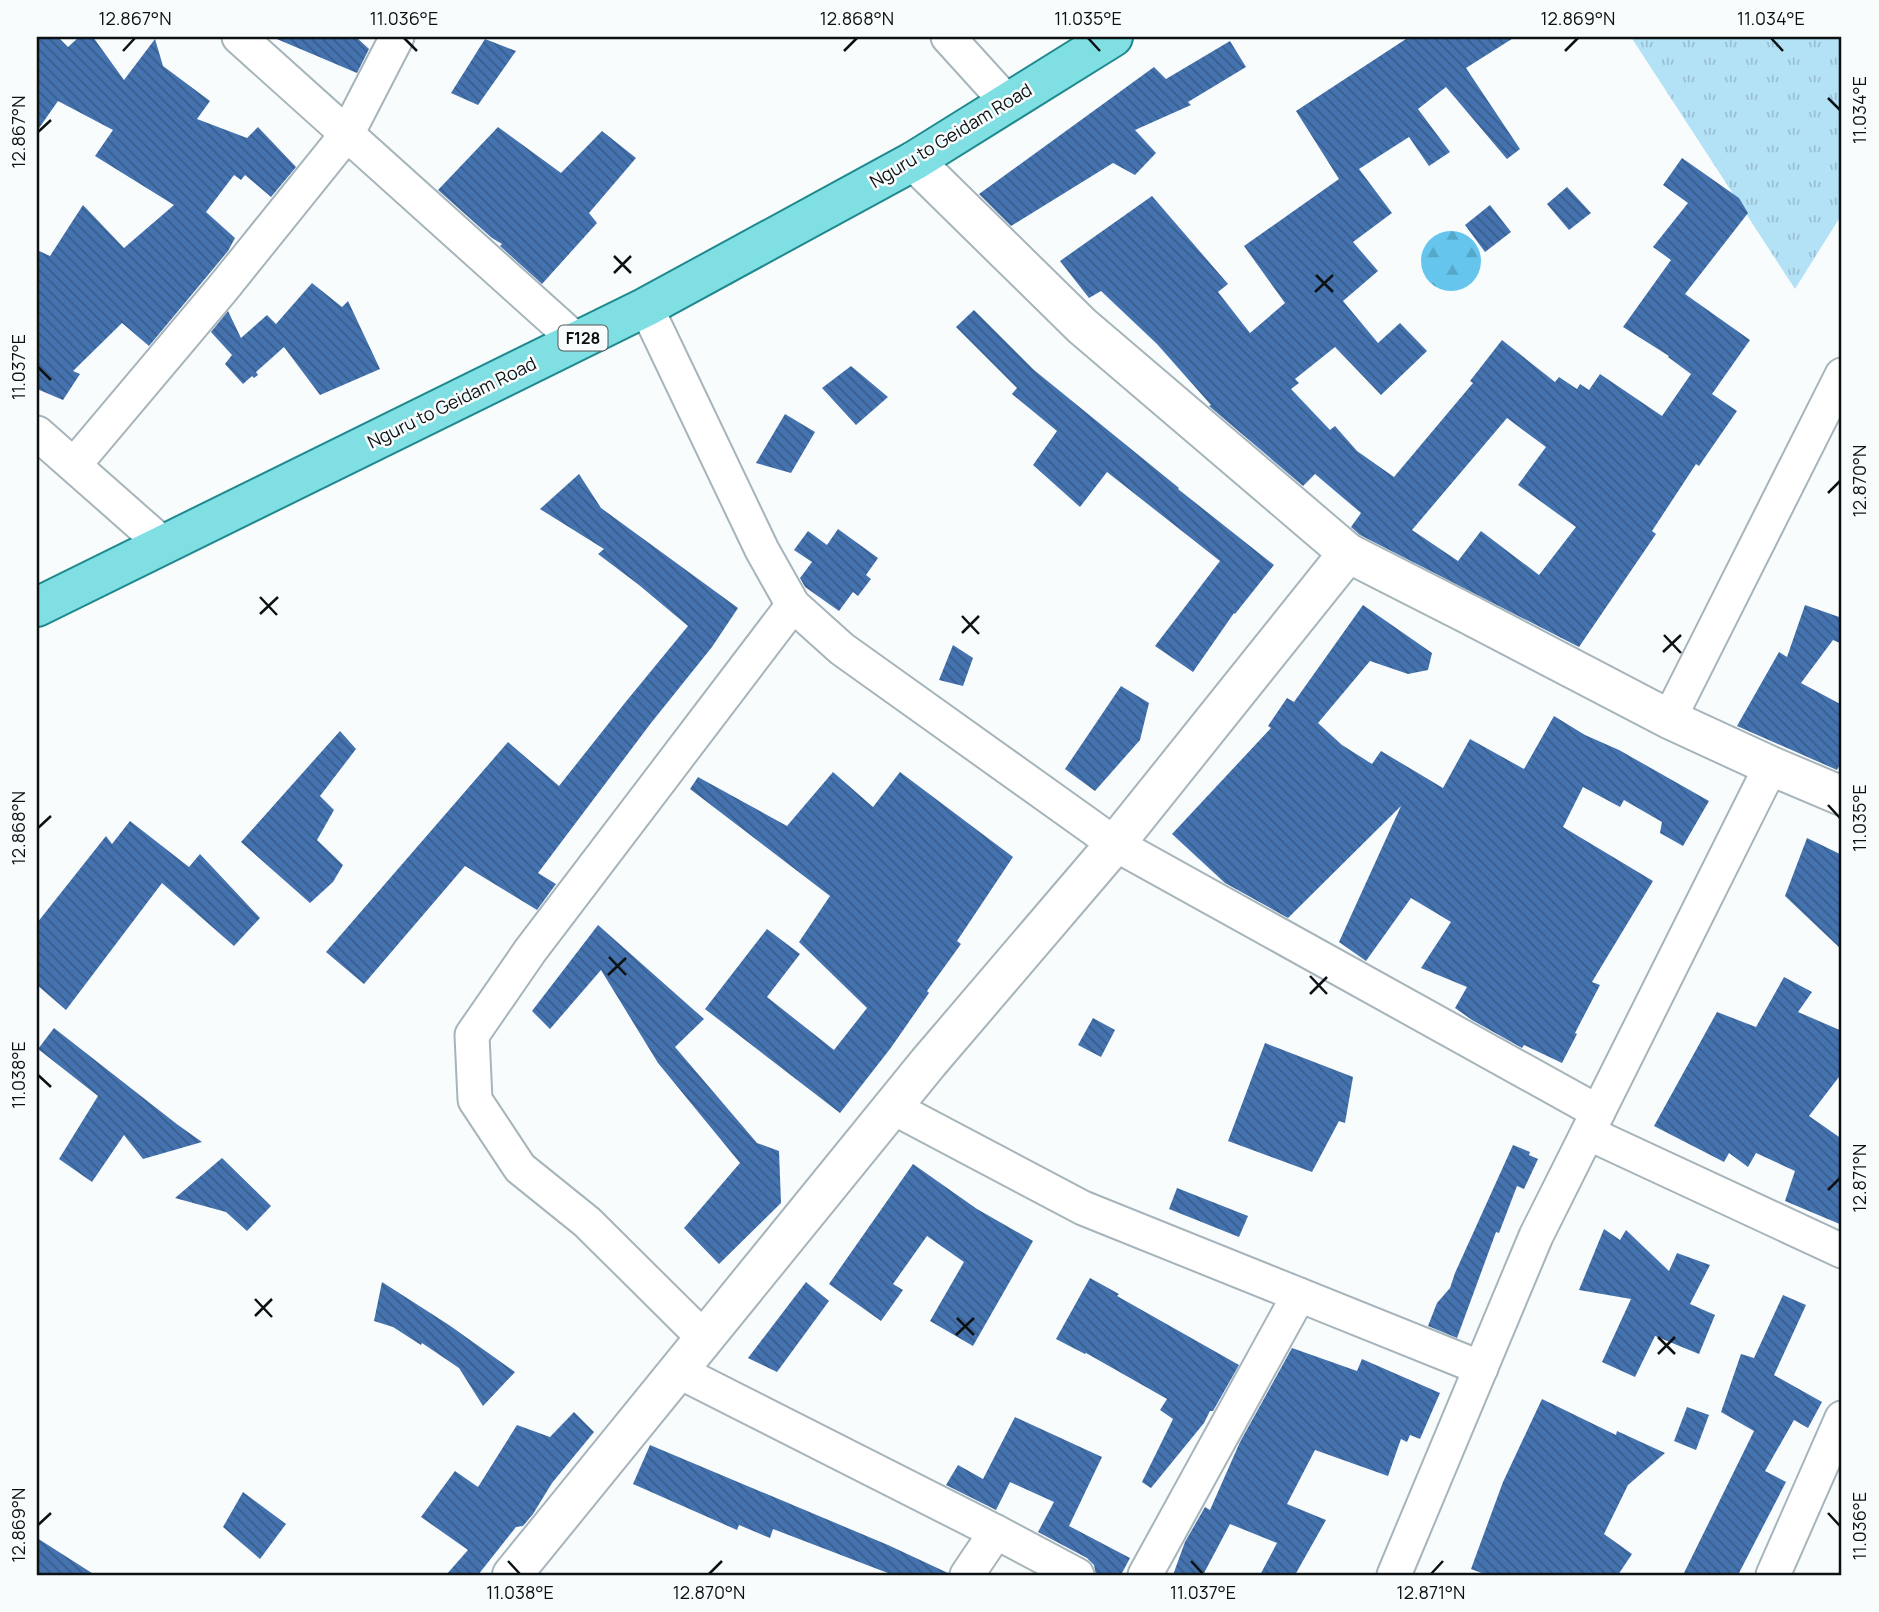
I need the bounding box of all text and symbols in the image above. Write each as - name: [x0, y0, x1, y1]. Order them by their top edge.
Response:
- text: 12.867°N: [99, 6, 171, 30]
- text: 11.036°E: [370, 6, 438, 30]
- text: 12.868°N: [820, 6, 894, 30]
- text: 11.035°E: [1054, 6, 1122, 30]
- text: 12.869°N: [1541, 6, 1615, 30]
- text: 11.034°E: [1737, 6, 1805, 30]
- text: 11.034°E: [1847, 76, 1871, 144]
- street label: Nguru to Geidam Road: [865, 77, 1036, 193]
- text: 12.867°N: [6, 96, 30, 168]
- road number: F128: [558, 326, 608, 350]
- text: 11.037°E: [6, 334, 30, 400]
- street label: Nguru to Geidam Road: [363, 351, 540, 453]
- text: 12.870°N: [1847, 445, 1871, 517]
- text: 11.035°E: [1847, 784, 1871, 852]
- text: 12.868°N: [6, 791, 30, 865]
- text: 11.038°E: [6, 1041, 30, 1109]
- text: 12.871°N: [1847, 1144, 1871, 1212]
- text: 12.869°N: [6, 1488, 30, 1562]
- text: 11.036°E: [1847, 1492, 1871, 1560]
- text: 11.038°E: [486, 1580, 554, 1604]
- text: 12.870°N: [673, 1580, 745, 1604]
- text: 11.037°E: [1170, 1580, 1236, 1604]
- text: 12.871°N: [1397, 1580, 1465, 1604]

